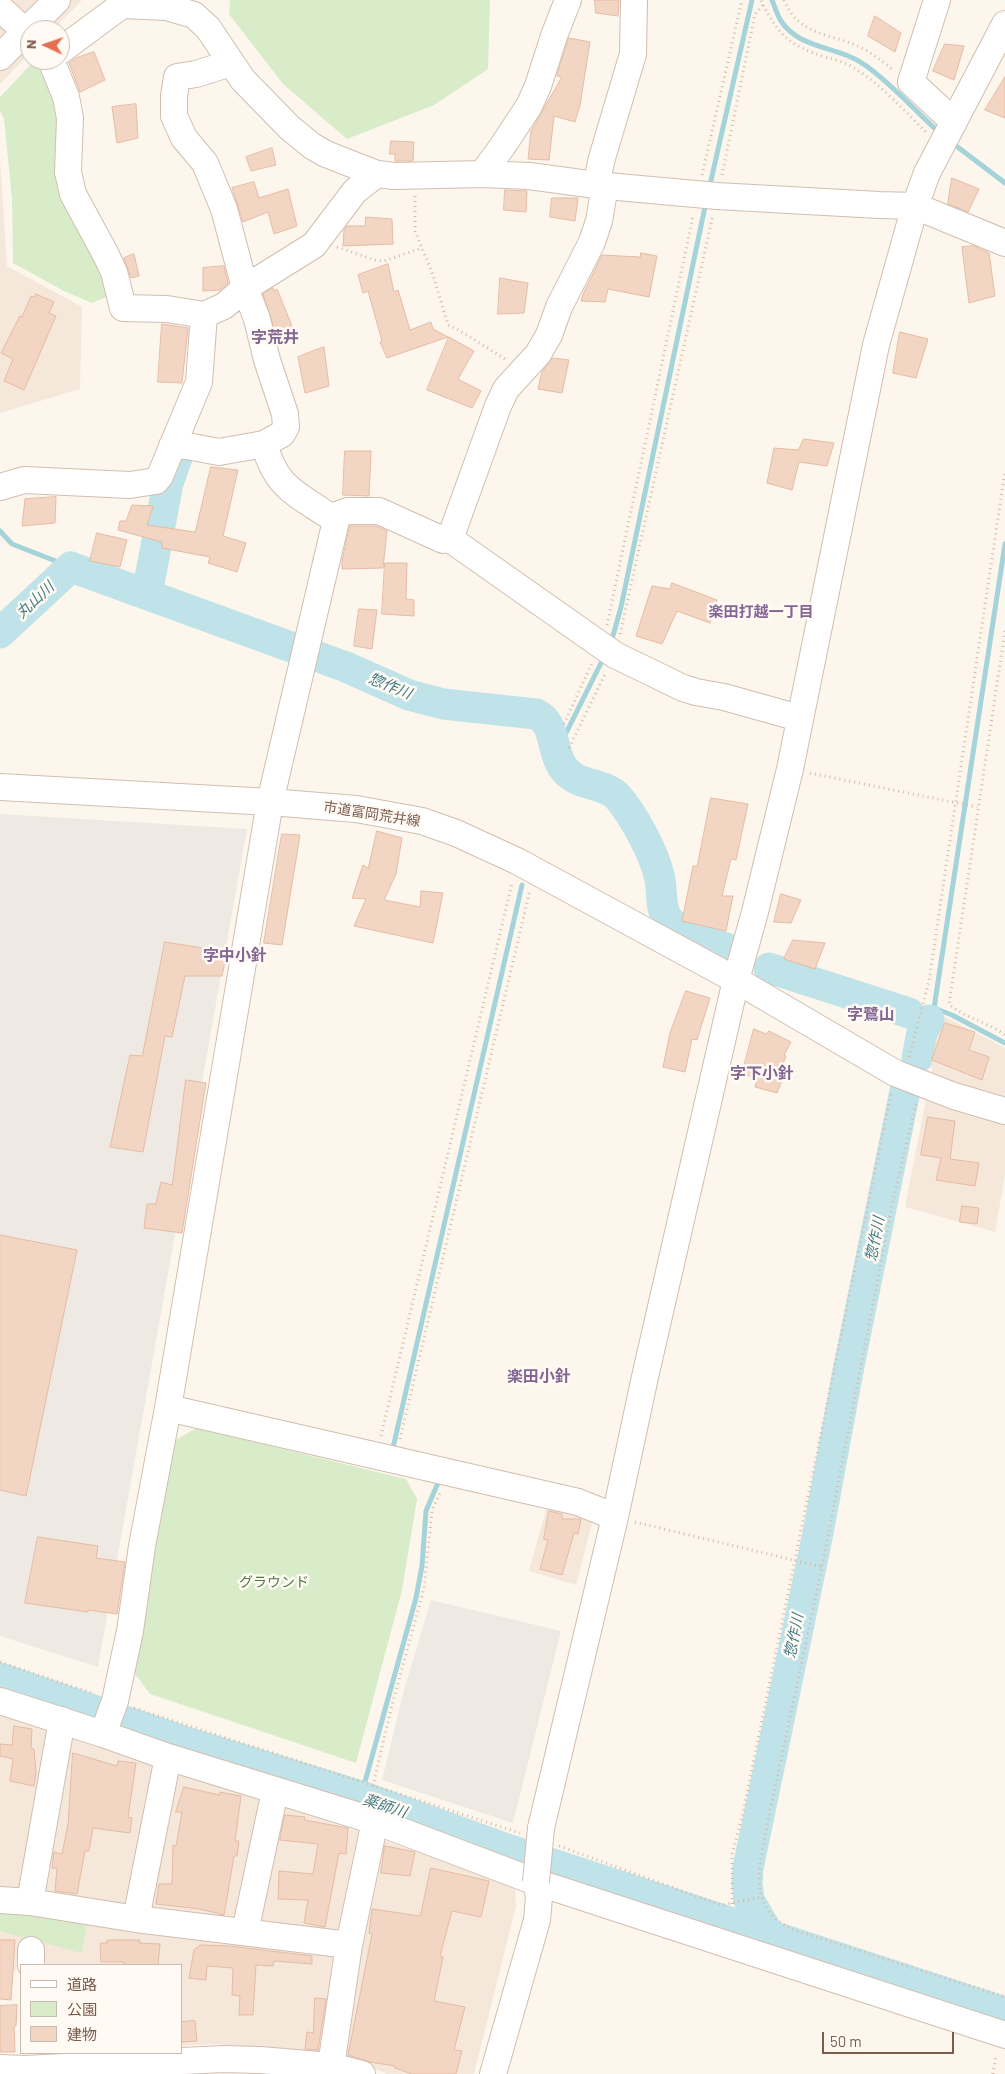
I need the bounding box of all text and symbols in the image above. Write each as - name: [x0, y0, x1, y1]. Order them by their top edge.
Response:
- north arrow: [20, 20, 70, 70]
- text: N: [22, 39, 39, 49]
- district label: 字荒井: [251, 328, 299, 348]
- water label: 丸山川: [12, 578, 58, 622]
- district label: 楽田打越一丁目: [709, 603, 813, 621]
- water label: 惣作川: [366, 669, 414, 703]
- street label: 市道富岡荒井線: [322, 798, 422, 830]
- district label: 字中小針: [203, 946, 267, 966]
- district label: 字鷺山: [847, 1005, 895, 1025]
- district label: 字下小針: [730, 1064, 794, 1084]
- water label: 惣作川: [862, 1215, 888, 1263]
- district label: 楽田小針: [507, 1367, 571, 1387]
- park label: グラウンド: [239, 1574, 309, 1590]
- water label: 惣作川: [781, 1612, 807, 1660]
- water label: 薬師川: [361, 1790, 409, 1822]
- legend: [20, 1964, 182, 2054]
- text: 道路: [67, 1975, 97, 1993]
- text: 公園: [67, 2000, 97, 2018]
- scale bar: [825, 2022, 958, 2054]
- text: 建物: [67, 2025, 97, 2043]
- text: 50 m: [830, 2032, 862, 2050]

